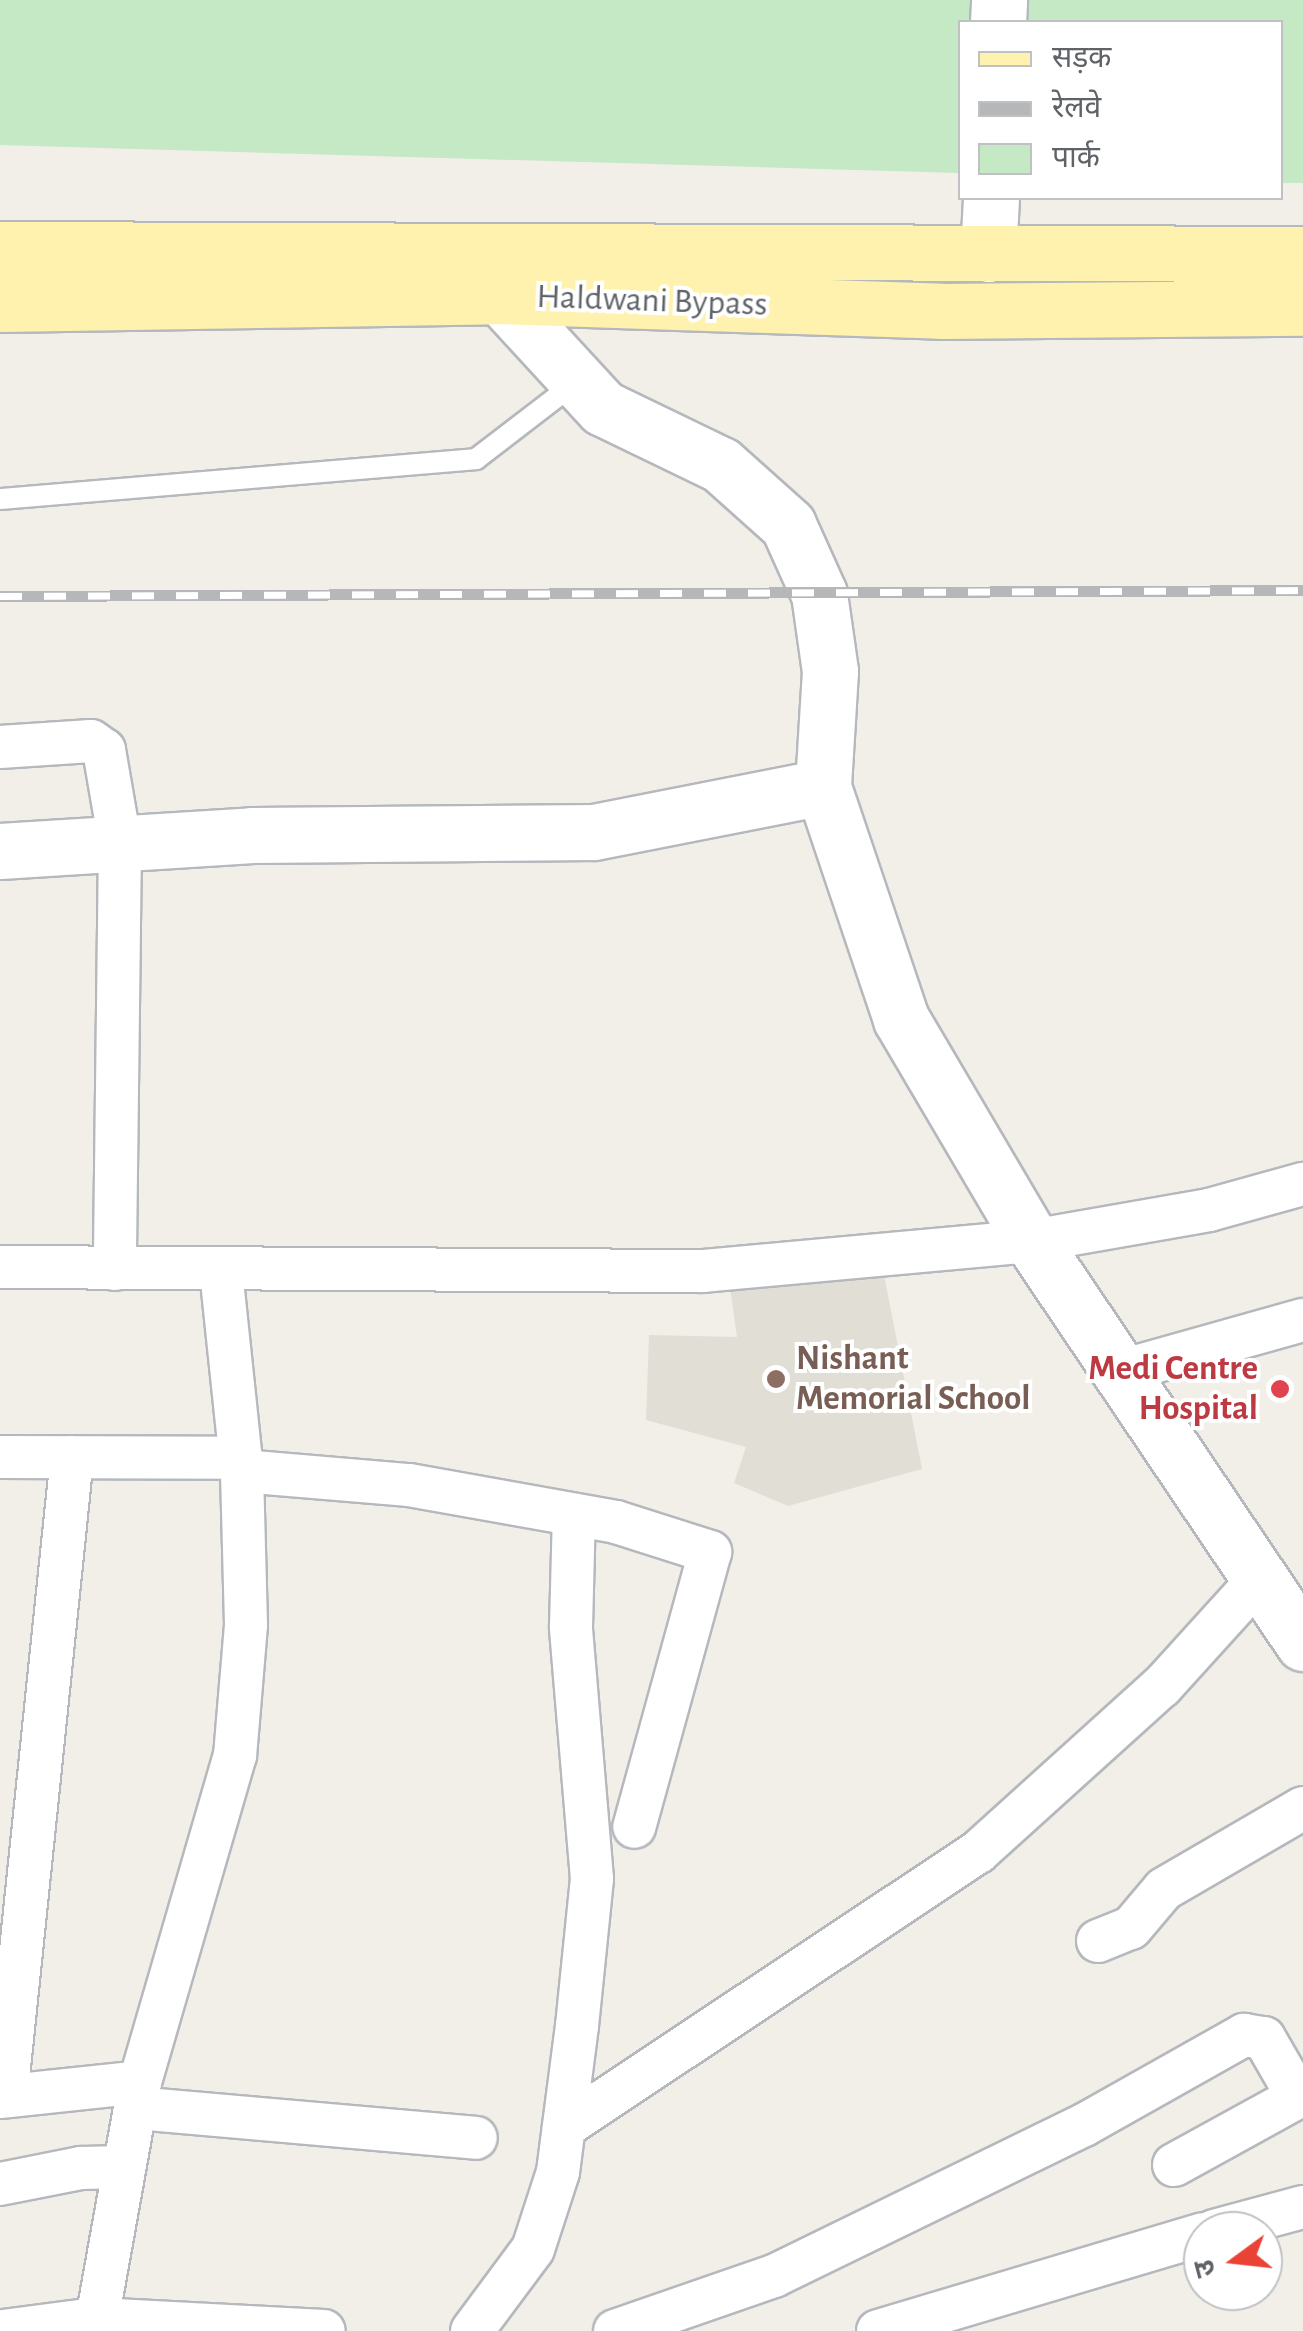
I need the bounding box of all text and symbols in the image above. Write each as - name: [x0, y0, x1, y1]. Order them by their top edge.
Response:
- legend: [958, 20, 1283, 200]
- text: सड़क: [1052, 43, 1111, 73]
- text: रेलवे: [1052, 93, 1101, 123]
- text: पार्क: [1052, 143, 1100, 173]
- street label: Haldwani Bypass: [536, 276, 768, 326]
- place label: Nishant Memorial School: [796, 1338, 1030, 1420]
- place label: Medi Centre Hospital: [1088, 1348, 1258, 1430]
- marker: Nishant Memorial School: [765, 1368, 787, 1390]
- marker: Medi Centre Hospital: [1267, 1376, 1293, 1402]
- north arrow: [1183, 2211, 1283, 2311]
- text: उ: [1190, 2257, 1222, 2280]

